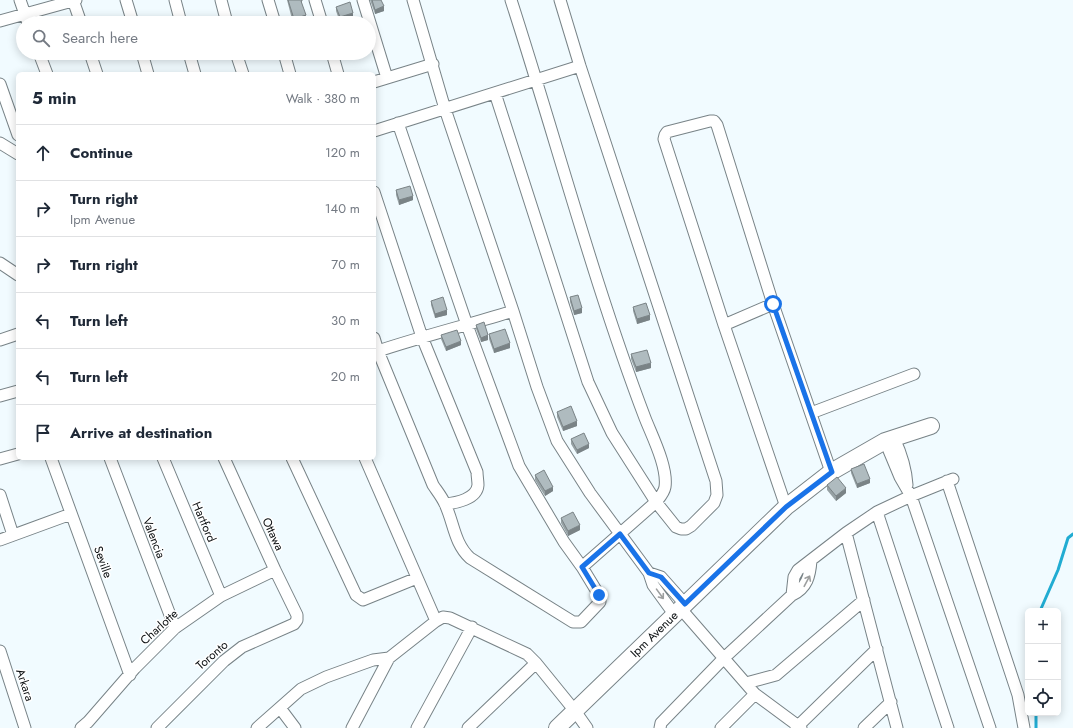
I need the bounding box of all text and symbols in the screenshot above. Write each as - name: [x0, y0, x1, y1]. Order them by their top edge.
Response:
- search box: [16, 16, 376, 60]
- icon: search: [30, 27, 52, 49]
- text: Search here: [62, 27, 138, 49]
- text: 5 min: [32, 86, 76, 110]
- text: Walk · 380 m: [286, 89, 360, 108]
- icon: ahead: [32, 142, 54, 164]
- text: Continue: [70, 142, 133, 164]
- text: 120 m: [325, 143, 360, 162]
- text: Turn right: [70, 188, 138, 210]
- icon: right: [32, 198, 54, 220]
- text: 140 m: [325, 199, 360, 218]
- text: Ipm Avenue: [70, 210, 135, 229]
- icon: right: [32, 254, 54, 276]
- text: Turn right: [70, 254, 138, 276]
- text: 70 m: [331, 255, 360, 274]
- route start: [764, 295, 782, 313]
- icon: left: [32, 310, 54, 332]
- text: Turn left: [70, 310, 128, 332]
- text: 30 m: [331, 311, 360, 330]
- icon: left: [32, 366, 54, 388]
- text: Turn left: [70, 366, 128, 388]
- text: 20 m: [331, 367, 360, 386]
- icon: arrive: [32, 422, 54, 444]
- text: Arrive at destination: [70, 422, 212, 444]
- street label: Hartford: [187, 499, 221, 545]
- street label: Ottawa: [257, 514, 289, 554]
- street label: Valencia: [138, 515, 170, 561]
- street label: Seville: [89, 544, 117, 580]
- one-way arrow: [803, 575, 811, 587]
- route end: [590, 586, 608, 604]
- one-way arrow: [656, 589, 664, 600]
- street label: Charlotte: [136, 605, 182, 649]
- street label: Ipm Avenue: [626, 607, 682, 662]
- map controls: [1025, 608, 1061, 716]
- button: +: [1025, 608, 1061, 644]
- street label: Toronto: [192, 636, 232, 674]
- button: −: [1025, 644, 1061, 680]
- street label: Arkara: [11, 667, 39, 704]
- button: locate: [1025, 680, 1061, 716]

